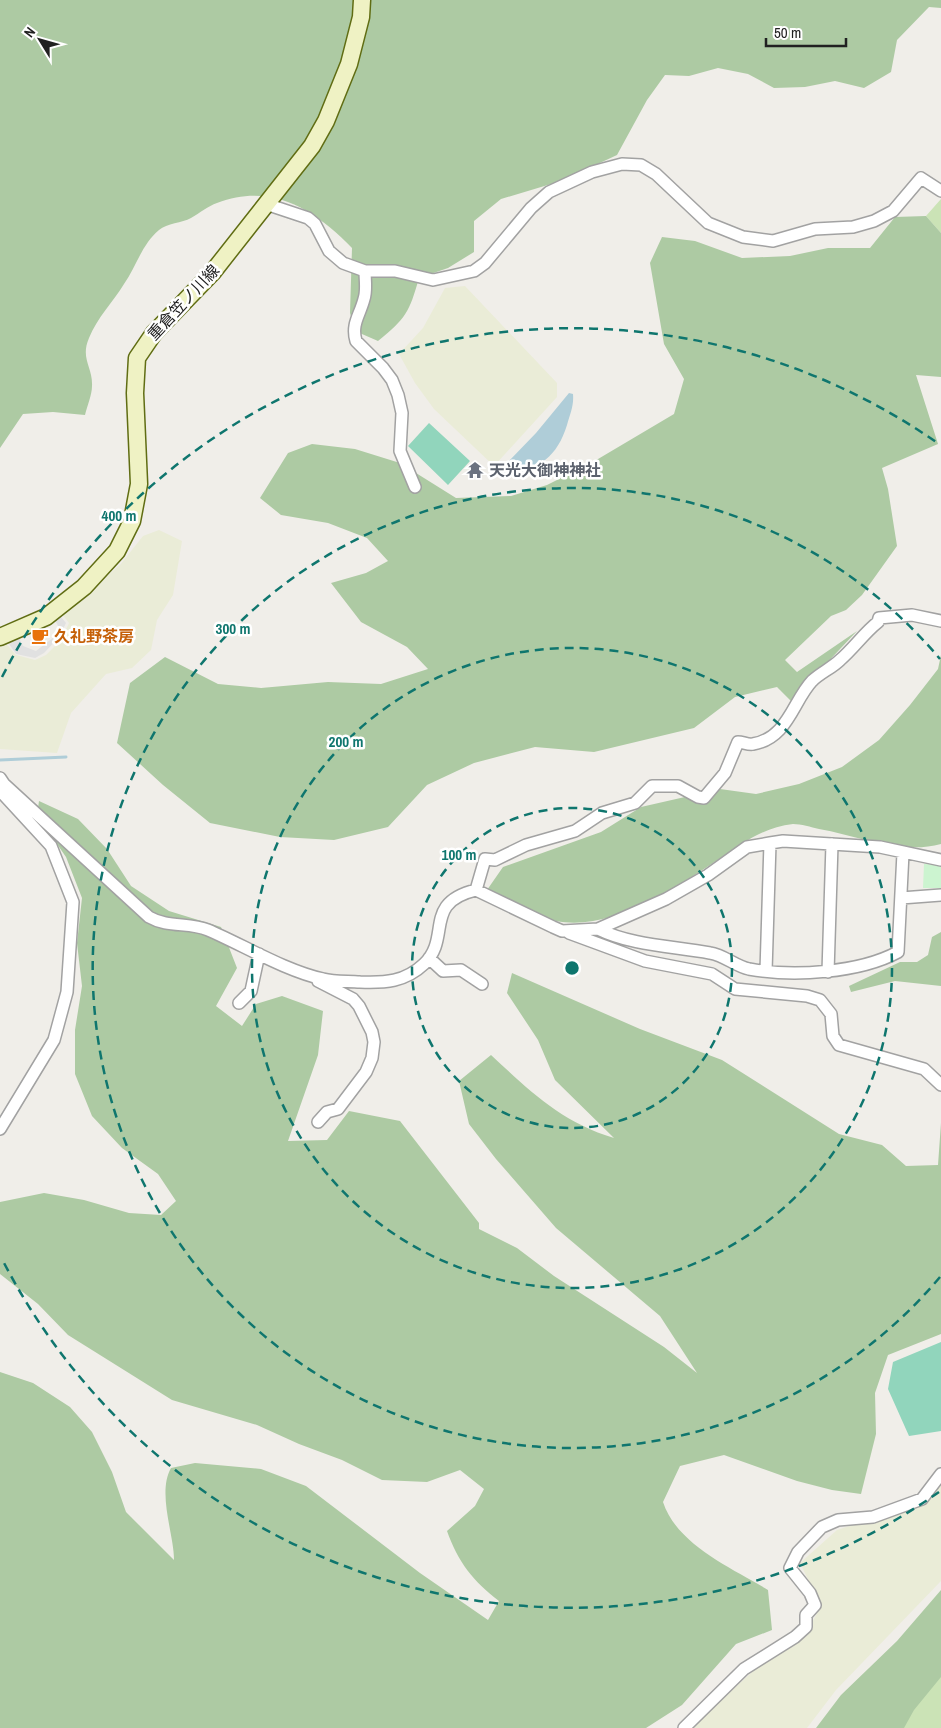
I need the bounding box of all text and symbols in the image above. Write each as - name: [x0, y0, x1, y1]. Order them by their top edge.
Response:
- north arrow: [15, 15, 65, 65]
- scale bar: [766, 15, 846, 47]
- text: 50 m: [774, 22, 801, 43]
- text: N: [20, 23, 39, 41]
- street label: 重倉笠ノ川線: [142, 259, 224, 345]
- place label: 天光大御神神社: [489, 459, 601, 481]
- temple icon: 天光大御神神社: [465, 460, 485, 480]
- text: 400 m: [102, 505, 136, 526]
- text: 300 m: [216, 618, 250, 639]
- place label: 久礼野茶房: [54, 625, 134, 647]
- cafe icon: 久礼野茶房: [30, 626, 50, 646]
- text: 200 m: [329, 731, 363, 752]
- text: 100 m: [442, 844, 476, 865]
- centre of rings: [563, 959, 581, 977]

